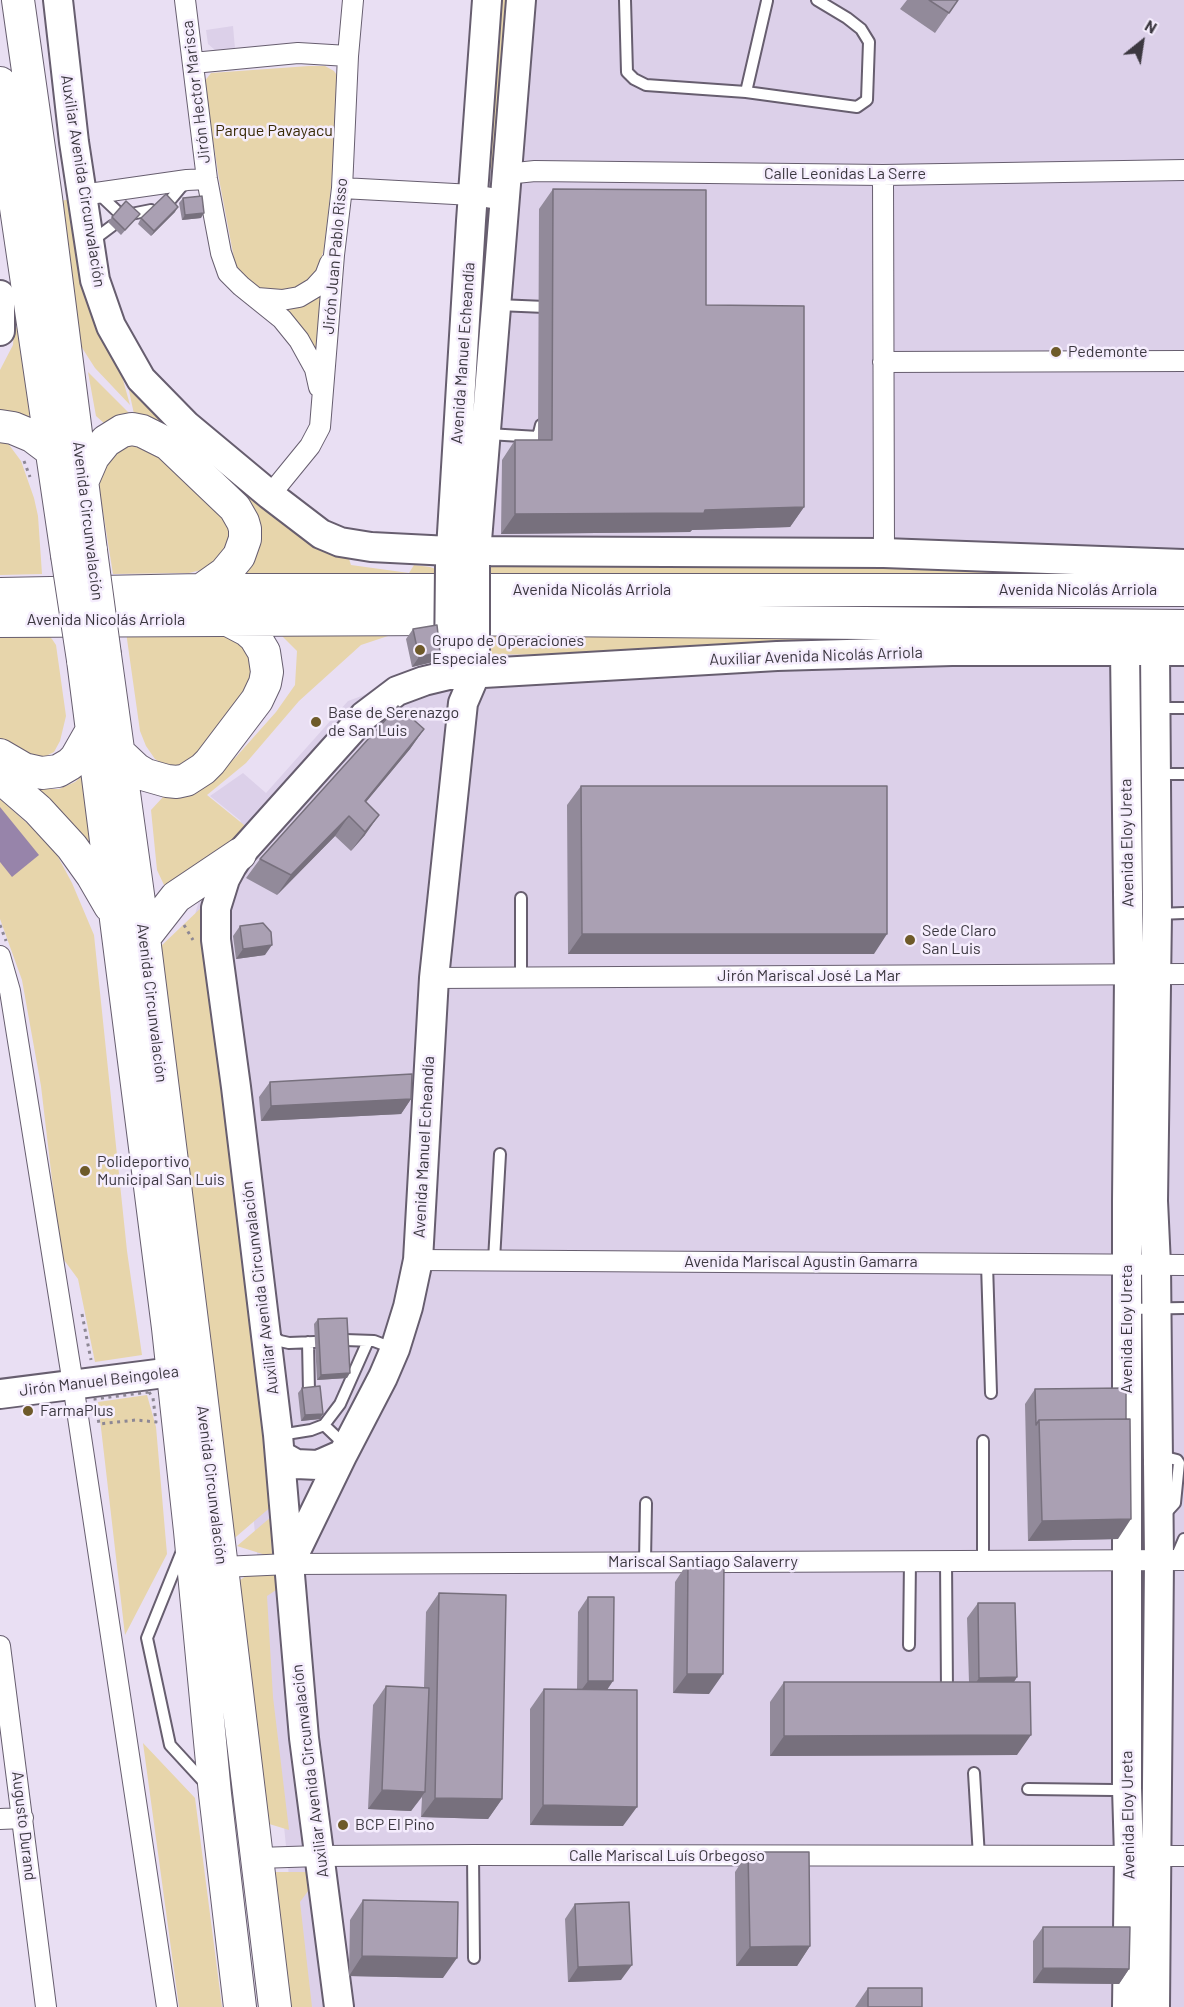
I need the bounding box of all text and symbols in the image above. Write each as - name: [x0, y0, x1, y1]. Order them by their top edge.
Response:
- north arrow: [1112, 12, 1172, 72]
- text: N: [1142, 15, 1161, 37]
- street label: Jirón Hector Marisca: [178, 19, 214, 165]
- street label: Auxiliar Avenida Circunvalación: [57, 73, 109, 289]
- park label: Parque Pavayacu: [215, 121, 333, 141]
- street label: Calle Leonidas La Serre: [764, 164, 926, 184]
- street label: Jirón Juan Pablo Risso: [319, 177, 351, 335]
- street label: Avenida Manuel Echeandía: [447, 261, 479, 445]
- place label: Pedemonte: [1068, 342, 1148, 362]
- marker: Pedemonte: [1049, 345, 1063, 359]
- street label: Avenida Circunvalación: [69, 440, 107, 602]
- street label: Avenida Nicolás Arriola: [513, 580, 671, 600]
- street label: Avenida Nicolás Arriola: [999, 580, 1157, 600]
- street label: Avenida Nicolás Arriola: [27, 610, 185, 630]
- place label: Grupo de Operaciones Especiales: [432, 631, 584, 669]
- marker: Grupo de Operaciones Especiales: [413, 643, 427, 657]
- street label: Auxiliar Avenida Nicolás Arriola: [709, 643, 923, 669]
- place label: Base de Serenazgo de San Luis: [328, 703, 459, 741]
- marker: Base de Serenazgo de San Luis: [309, 715, 323, 729]
- street label: Avenida Eloy Ureta: [1116, 778, 1138, 908]
- place label: Sede Claro San Luis: [922, 921, 996, 959]
- street label: Avenida Circunvalación: [133, 922, 171, 1084]
- marker: Sede Claro San Luis: [903, 933, 917, 947]
- street label: Jirón Mariscal José La Mar: [717, 966, 901, 986]
- street label: Avenida Manuel Echeandía: [410, 1056, 438, 1238]
- place label: Polideportivo Municipal San Luis: [97, 1152, 225, 1190]
- marker: Polideportivo Municipal San Luis: [78, 1164, 92, 1178]
- street label: Auxiliar Avenida Circunvalación: [237, 1180, 283, 1396]
- street label: Avenida Mariscal Agustin Gamarra: [684, 1252, 918, 1272]
- street label: Avenida Eloy Ureta: [1117, 1265, 1137, 1393]
- street label: Jirón Manuel Beingolea: [18, 1362, 180, 1400]
- place label: FarmaPlus: [40, 1401, 113, 1421]
- marker: FarmaPlus: [21, 1404, 35, 1418]
- street label: Avenida Circunvalación: [193, 1404, 231, 1566]
- street label: Mariscal Santiago Salaverry: [608, 1552, 798, 1572]
- street label: Auxiliar Avenida Circunvalación: [287, 1663, 333, 1879]
- street label: Avenida Eloy Ureta: [1117, 1750, 1139, 1880]
- street label: Augusto Durand: [8, 1770, 40, 1882]
- place label: BCP El Pino: [355, 1815, 435, 1835]
- marker: BCP El Pino: [336, 1818, 350, 1832]
- street label: Calle Mariscal Luís Orbegoso: [569, 1846, 765, 1866]

